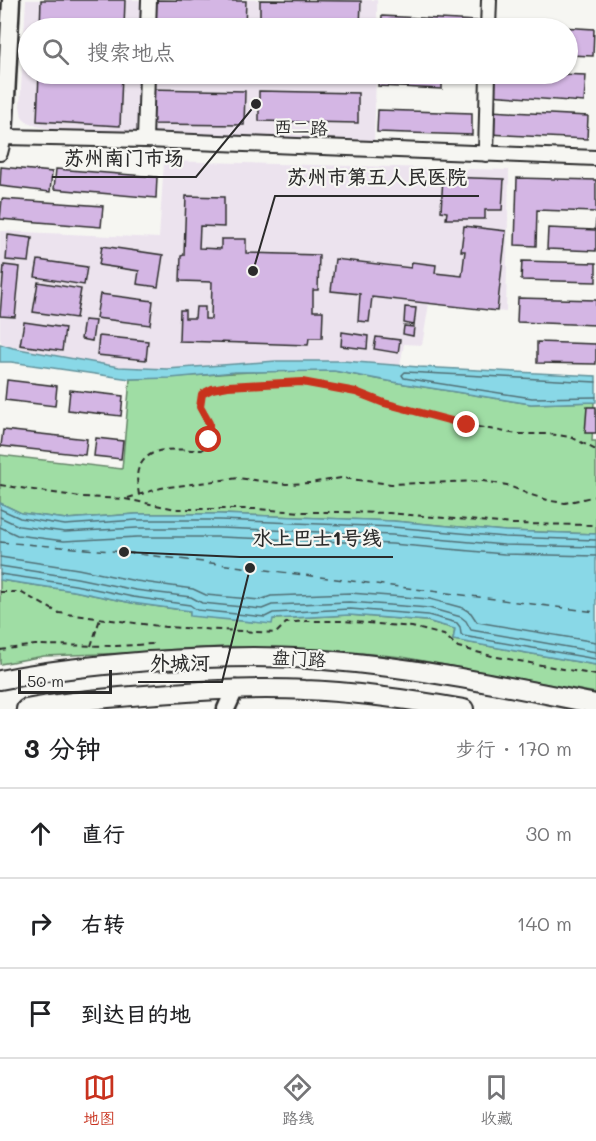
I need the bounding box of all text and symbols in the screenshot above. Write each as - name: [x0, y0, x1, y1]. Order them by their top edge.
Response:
- search box: [18, 18, 578, 84]
- icon: search: [39, 35, 72, 68]
- text: 搜索地点: [87, 37, 175, 66]
- street label: 西二路: [274, 114, 328, 140]
- callout: 苏州南门市场: [52, 139, 196, 177]
- text: 苏州南门市场: [64, 144, 184, 170]
- callout: 苏州市第五人民医院: [275, 158, 479, 196]
- text: 苏州市第五人民医院: [287, 163, 467, 189]
- route end: [453, 411, 479, 437]
- route start: [195, 426, 221, 452]
- callout: 水上巴士1号线: [240, 519, 393, 557]
- text: 水上巴士1号线: [253, 524, 381, 550]
- callout: 外城河: [138, 644, 222, 682]
- street label: 盘门路: [271, 645, 327, 671]
- text: 外城河: [150, 649, 210, 675]
- scale bar: [18, 667, 112, 694]
- text: 50 m: [27, 670, 64, 691]
- text: 3 分钟: [24, 731, 101, 765]
- text: 步行 · 170 m: [456, 735, 572, 761]
- icon: ahead: [24, 817, 57, 850]
- text: 直行: [81, 819, 125, 848]
- text: 30 m: [526, 820, 572, 846]
- icon: right: [24, 907, 57, 940]
- text: 右转: [81, 909, 125, 938]
- text: 140 m: [517, 910, 572, 936]
- icon: arrive: [24, 997, 57, 1030]
- text: 到达目的地: [81, 999, 191, 1028]
- tab: 地图: [83, 1071, 116, 1129]
- tab: 路线: [281, 1071, 314, 1129]
- tab: 收藏: [480, 1071, 513, 1129]

